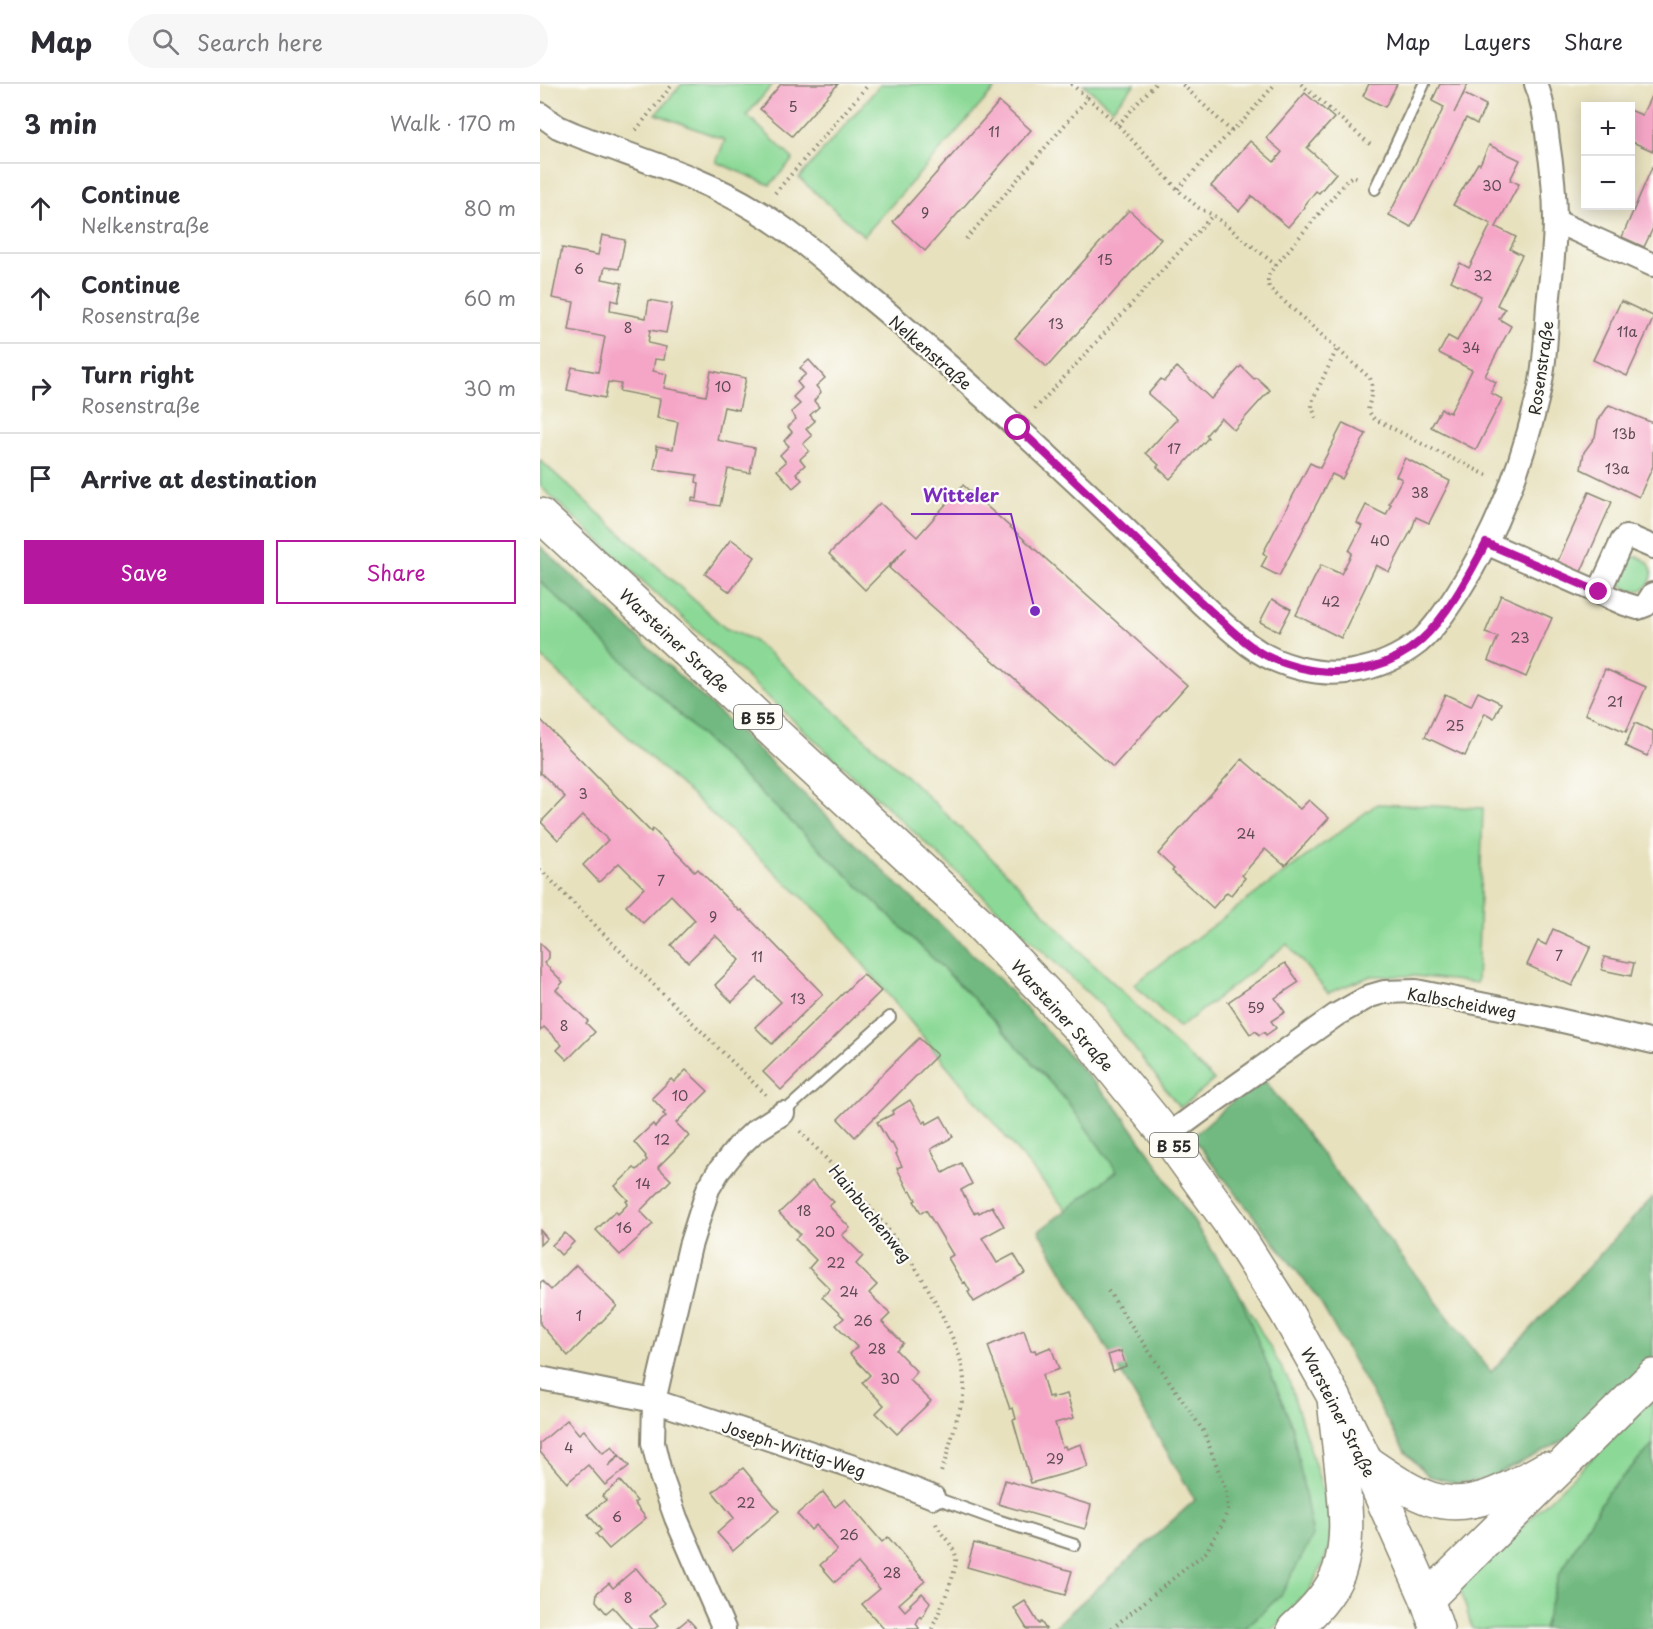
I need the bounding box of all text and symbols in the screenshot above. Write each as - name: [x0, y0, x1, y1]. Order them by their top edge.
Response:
- search box: [128, 14, 548, 68]
- text: Map: [30, 20, 92, 63]
- icon: search: [149, 25, 182, 58]
- text: Search here: [197, 25, 323, 58]
- text: Map: [1386, 25, 1430, 57]
- text: Layers: [1463, 25, 1531, 57]
- text: Share: [1564, 25, 1623, 57]
- house number: 5: [788, 96, 798, 117]
- map controls: [1581, 102, 1635, 210]
- button: +: [1581, 102, 1635, 156]
- text: 3 min: [24, 104, 97, 143]
- text: Walk · 170 m: [390, 108, 516, 138]
- house number: 11: [988, 121, 1000, 142]
- button: −: [1581, 156, 1635, 210]
- house number: 30: [1482, 175, 1502, 196]
- text: Continue: [81, 177, 180, 210]
- icon: ahead: [24, 192, 57, 225]
- text: 80 m: [464, 193, 516, 223]
- house number: 9: [921, 202, 929, 223]
- text: Nelkenstraße: [81, 210, 209, 240]
- house number: 15: [1097, 249, 1113, 270]
- house number: 6: [574, 258, 584, 279]
- house number: 32: [1474, 265, 1492, 286]
- text: Continue: [81, 267, 180, 300]
- icon: ahead: [24, 282, 57, 315]
- text: 60 m: [464, 283, 516, 313]
- text: Rosenstraße: [81, 300, 200, 330]
- street label: Nelkenstraße: [884, 309, 978, 395]
- house number: 13: [1048, 313, 1064, 334]
- house number: 8: [624, 317, 632, 338]
- street label: Rosenstraße: [1521, 319, 1559, 417]
- house number: 11a: [1617, 321, 1638, 342]
- house number: 34: [1462, 337, 1480, 358]
- text: Turn right: [81, 357, 194, 390]
- icon: right: [24, 372, 57, 405]
- text: 30 m: [463, 373, 516, 403]
- house number: 10: [715, 376, 731, 397]
- text: Rosenstraße: [81, 390, 200, 420]
- route start: [1004, 414, 1030, 440]
- house number: 13b: [1612, 423, 1636, 444]
- house number: 17: [1167, 438, 1181, 459]
- house number: 13a: [1605, 458, 1629, 479]
- icon: arrive: [24, 462, 57, 495]
- text: Arrive at destination: [81, 462, 317, 495]
- callout: Witteler: [911, 478, 1011, 514]
- text: Witteler: [923, 481, 1000, 508]
- house number: 38: [1411, 482, 1429, 503]
- house number: 40: [1370, 530, 1390, 551]
- button: Save: [24, 540, 264, 604]
- button: Share: [276, 540, 516, 604]
- route end: [1585, 578, 1611, 604]
- street label: Warsteiner Straße: [615, 582, 735, 698]
- house number: 42: [1322, 591, 1340, 612]
- house number: 23: [1511, 627, 1529, 648]
- house number: 21: [1607, 691, 1623, 712]
- road number: B 55: [734, 705, 782, 729]
- house number: 25: [1446, 715, 1464, 736]
- house number: 3: [578, 783, 588, 804]
- house number: 24: [1237, 823, 1255, 844]
- house number: 7: [657, 870, 665, 891]
- house number: 9: [709, 906, 717, 927]
- house number: 7: [1555, 945, 1563, 966]
- house number: 11: [751, 946, 763, 967]
- street label: Warsteiner Straße: [1006, 954, 1120, 1076]
- street label: Kalbscheidweg: [1405, 981, 1519, 1023]
- house number: 13: [790, 988, 806, 1009]
- house number: 59: [1247, 997, 1265, 1018]
- house number: 8: [560, 1015, 568, 1036]
- house number: 10: [672, 1085, 688, 1106]
- house number: 12: [654, 1129, 670, 1150]
- road number: B 55: [1150, 1133, 1198, 1157]
- street label: Hainbuchenweg: [824, 1159, 918, 1267]
- house number: 14: [635, 1173, 651, 1194]
- house number: 18: [796, 1200, 812, 1221]
- house number: 16: [616, 1217, 632, 1238]
- house number: 20: [815, 1221, 835, 1242]
- house number: 22: [827, 1252, 845, 1273]
- house number: 24: [840, 1281, 858, 1302]
- house number: 1: [576, 1305, 582, 1326]
- house number: 26: [853, 1310, 873, 1331]
- house number: 28: [868, 1338, 886, 1359]
- street label: Warsteiner Straße: [1296, 1343, 1382, 1481]
- house number: 30: [880, 1368, 900, 1389]
- street label: Joseph-Wittig-Weg: [719, 1413, 869, 1483]
- house number: 4: [564, 1437, 574, 1458]
- house number: 29: [1046, 1448, 1064, 1469]
- house number: 22: [737, 1492, 755, 1513]
- house number: 6: [612, 1506, 622, 1527]
- house number: 26: [839, 1524, 859, 1545]
- house number: 28: [883, 1562, 901, 1583]
- house number: 8: [624, 1587, 632, 1608]

